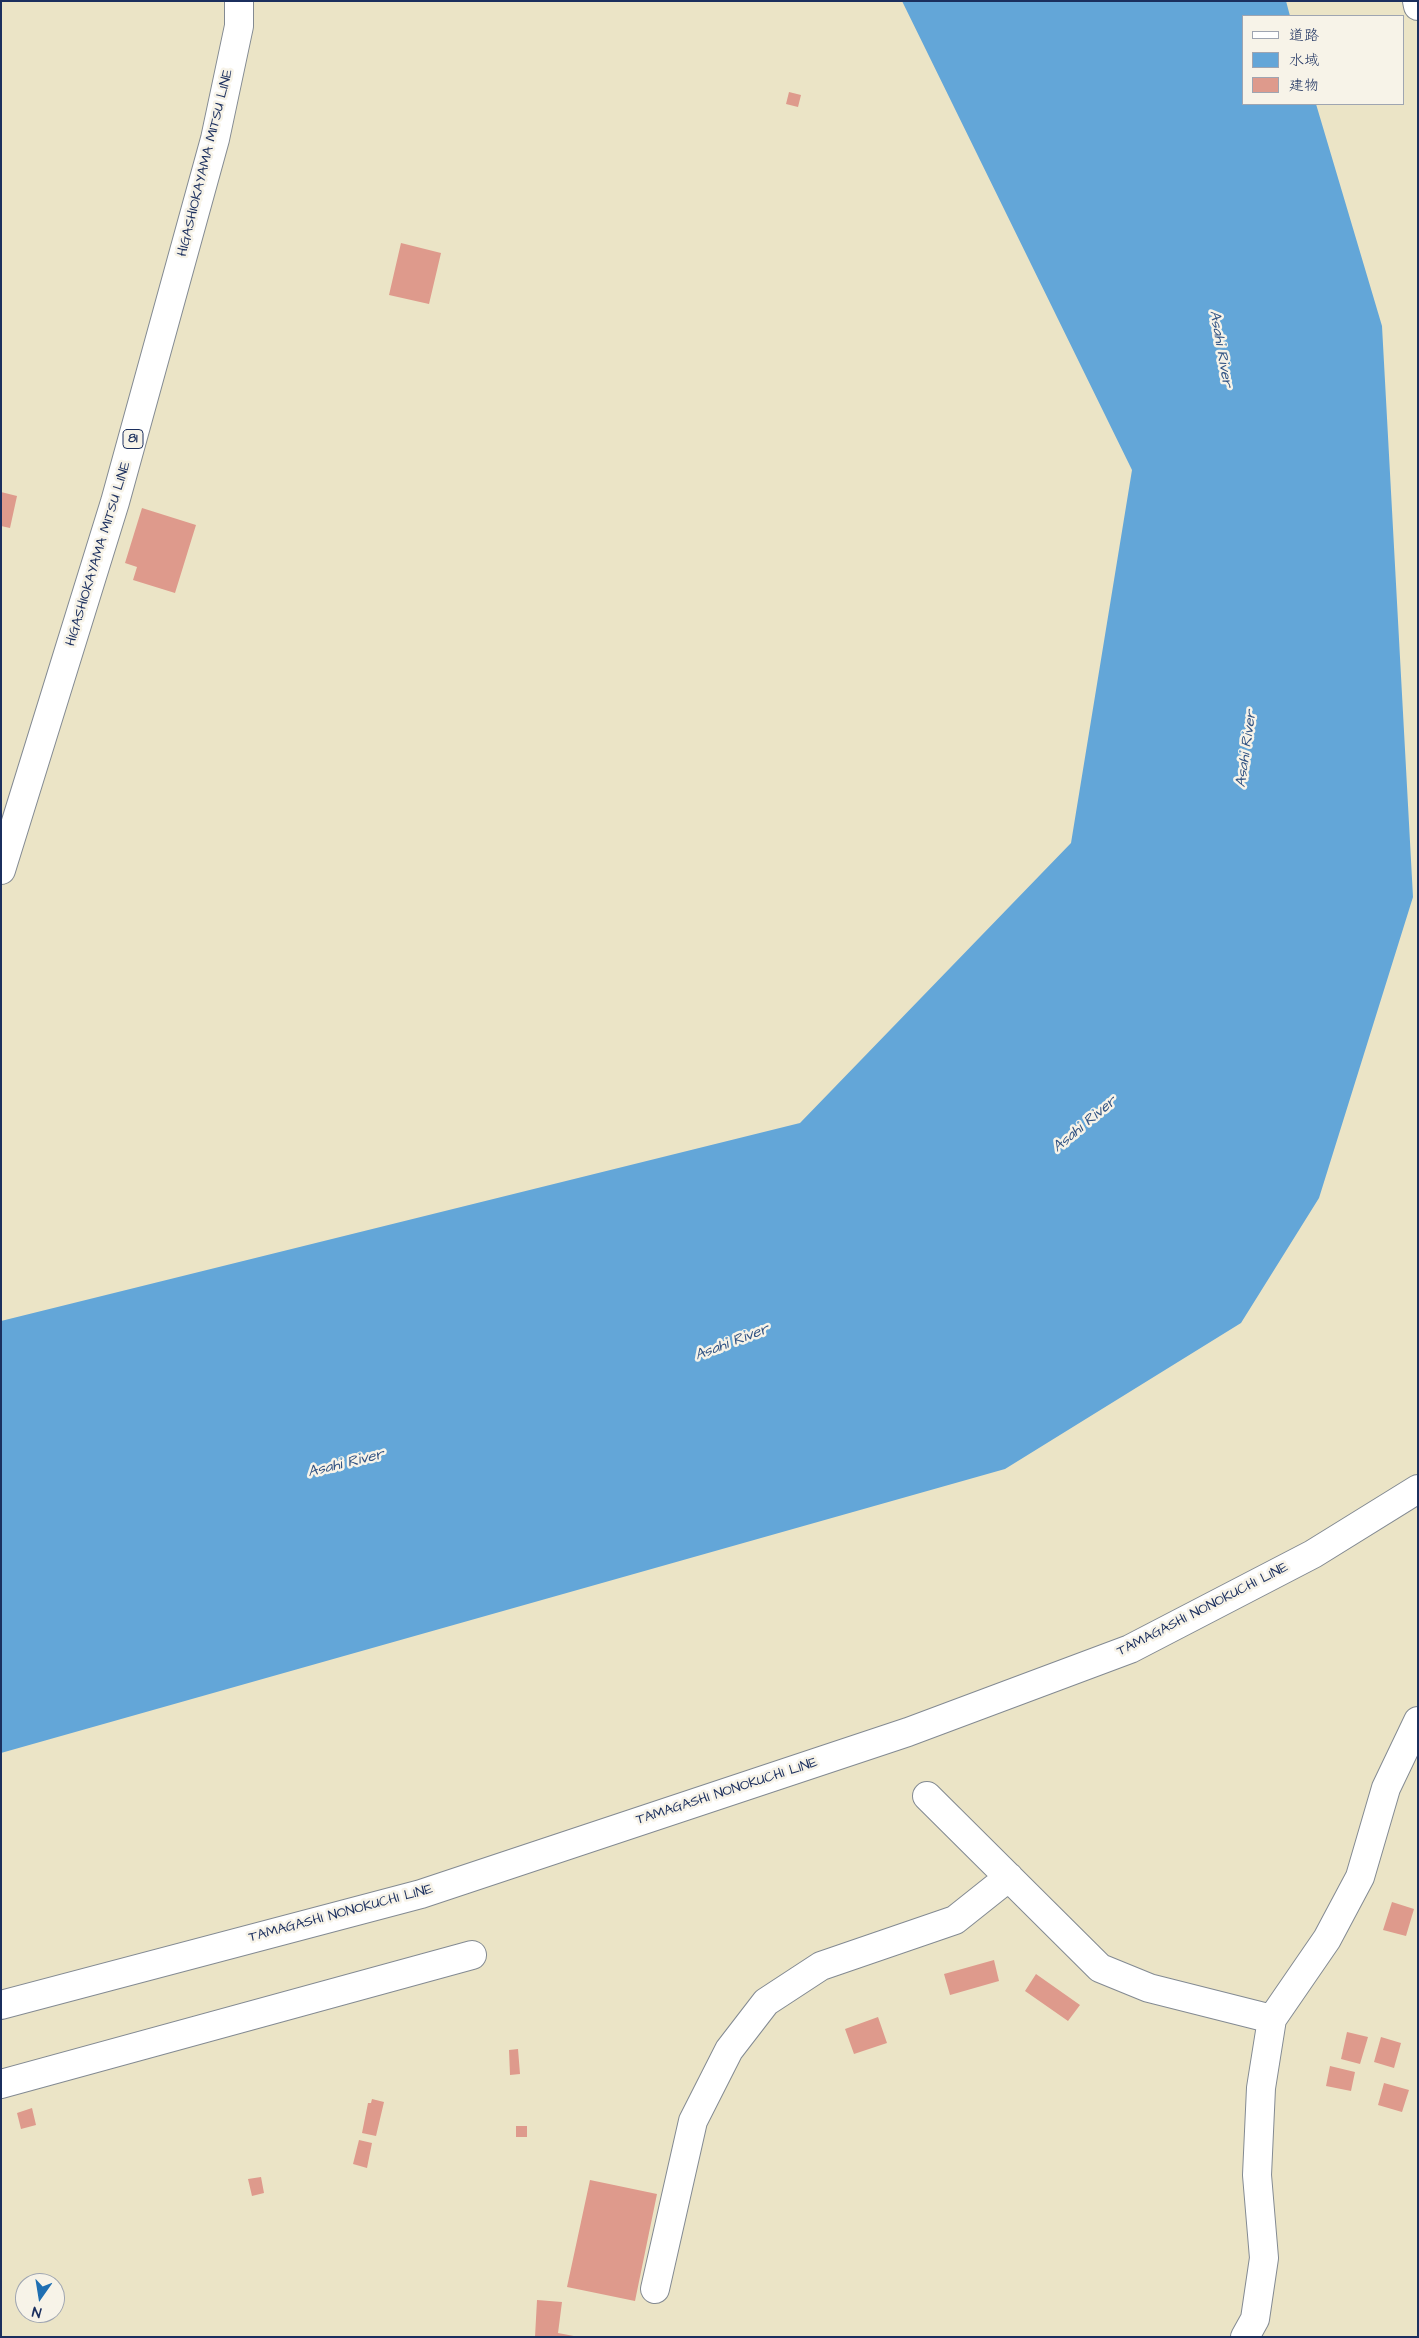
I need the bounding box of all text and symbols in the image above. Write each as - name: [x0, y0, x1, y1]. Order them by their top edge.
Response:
- legend: [1242, 15, 1404, 105]
- text: 道路: [1289, 25, 1319, 46]
- text: 水域: [1289, 50, 1319, 71]
- street label: HIGASHIOKAYAMA MITSU LINE: [175, 68, 237, 258]
- text: 建物: [1289, 75, 1319, 96]
- water label: Asahi River: [1204, 309, 1236, 389]
- road number: 81: [123, 429, 143, 448]
- street label: HIGASHIOKAYAMA MITSU LINE: [63, 460, 135, 648]
- water label: Asahi River: [1233, 709, 1261, 789]
- water label: Asahi River: [1049, 1093, 1121, 1157]
- water label: Asahi River: [693, 1321, 771, 1365]
- water label: Asahi River: [306, 1446, 386, 1482]
- street label: TAMAGASHI NONOKUCHI LINE: [1115, 1559, 1291, 1661]
- street label: TAMAGASHI NONOKUCHI LINE: [634, 1755, 820, 1829]
- street label: TAMAGASHI NONOKUCHI LINE: [247, 1881, 435, 1947]
- north arrow: [15, 2273, 65, 2323]
- text: N: [30, 2301, 43, 2322]

